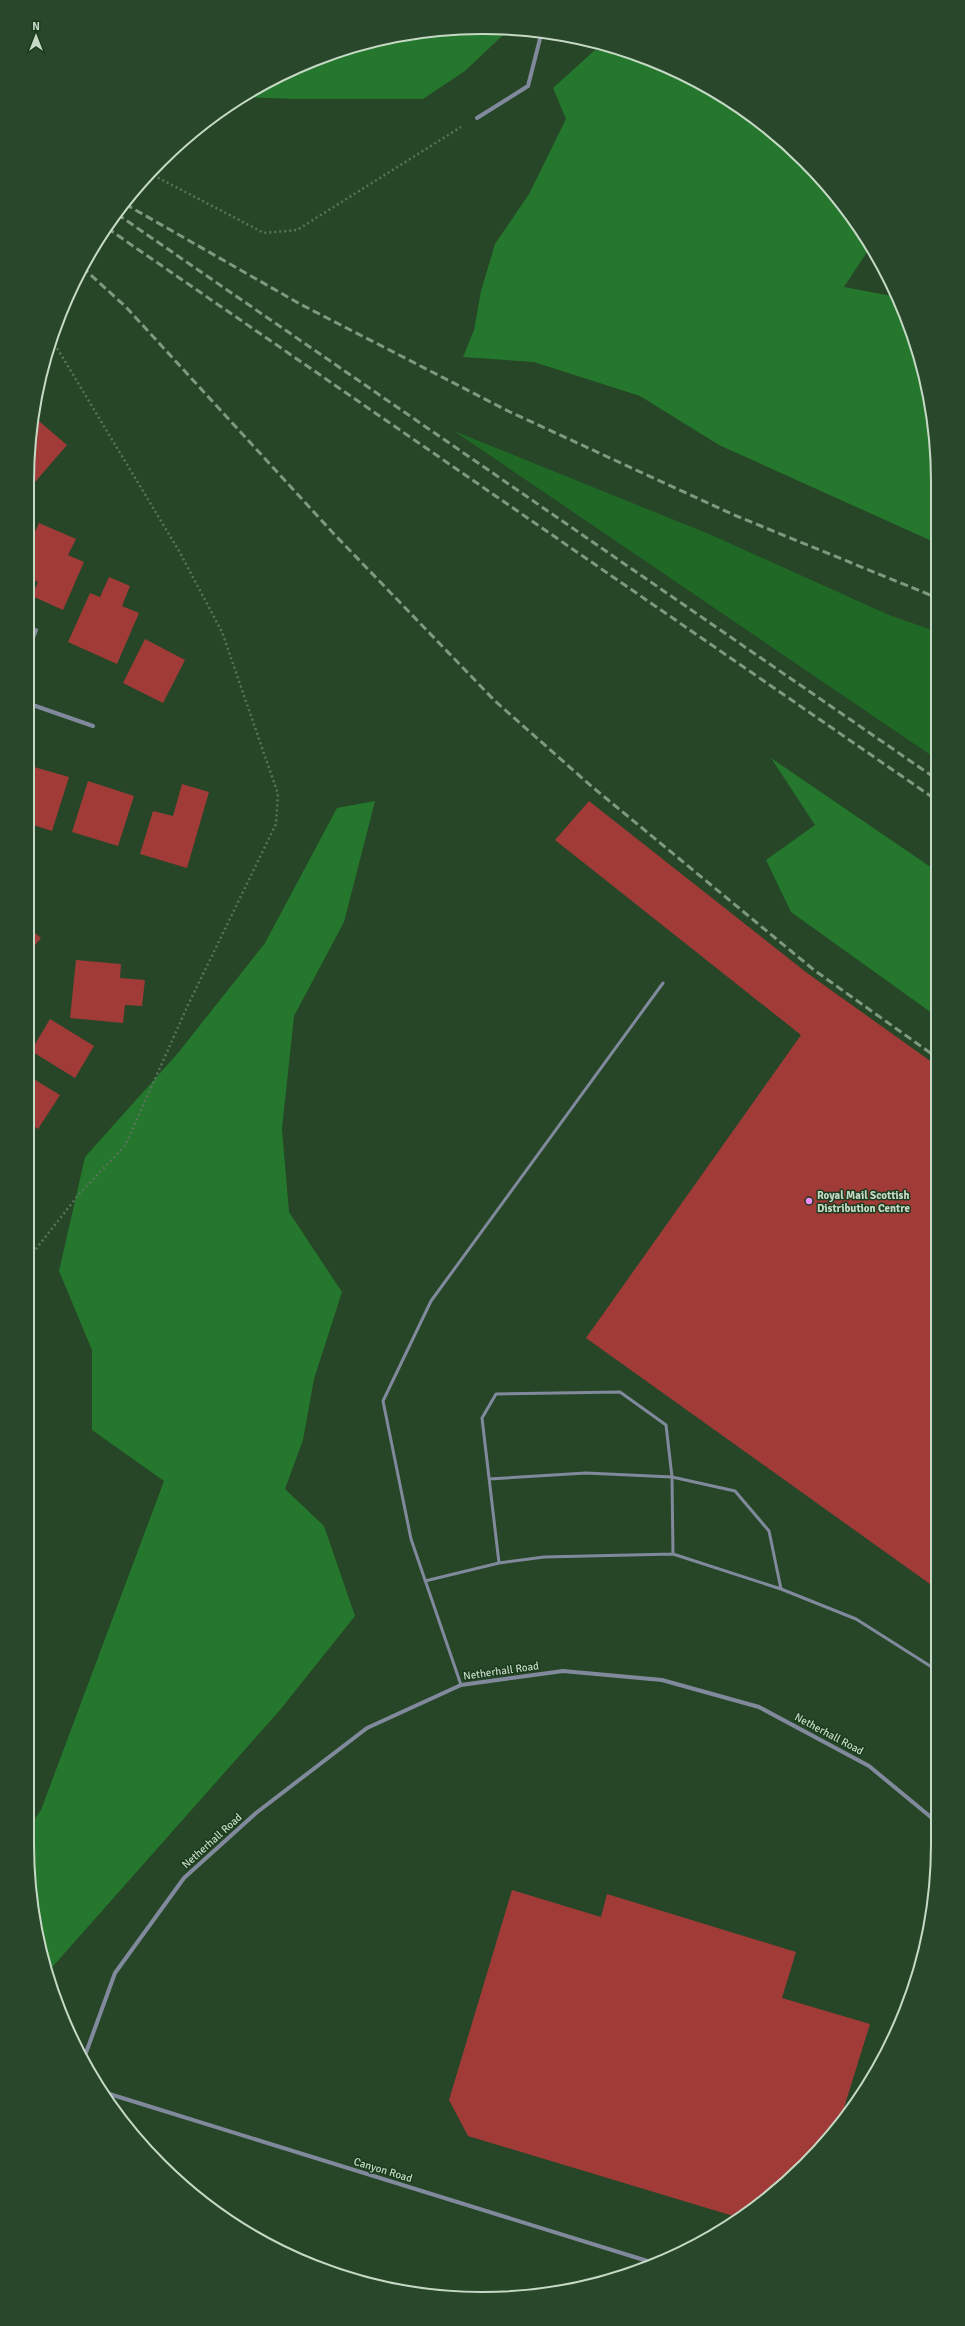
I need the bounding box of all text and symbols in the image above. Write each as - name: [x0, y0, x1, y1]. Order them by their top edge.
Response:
- north arrow: [16, 16, 56, 56]
- text: N: [32, 20, 40, 33]
- place label: Royal Mail Scottish Distribution Centre: [817, 1189, 910, 1215]
- marker: Royal Mail Scottish Distribution Centre: [804, 1196, 814, 1206]
- street label: Netherhall Road: [462, 1659, 540, 1683]
- street label: Netherhall Road: [792, 1710, 866, 1758]
- street label: Netherhall Road: [179, 1811, 245, 1871]
- street label: Canyon Road: [352, 2155, 414, 2185]

